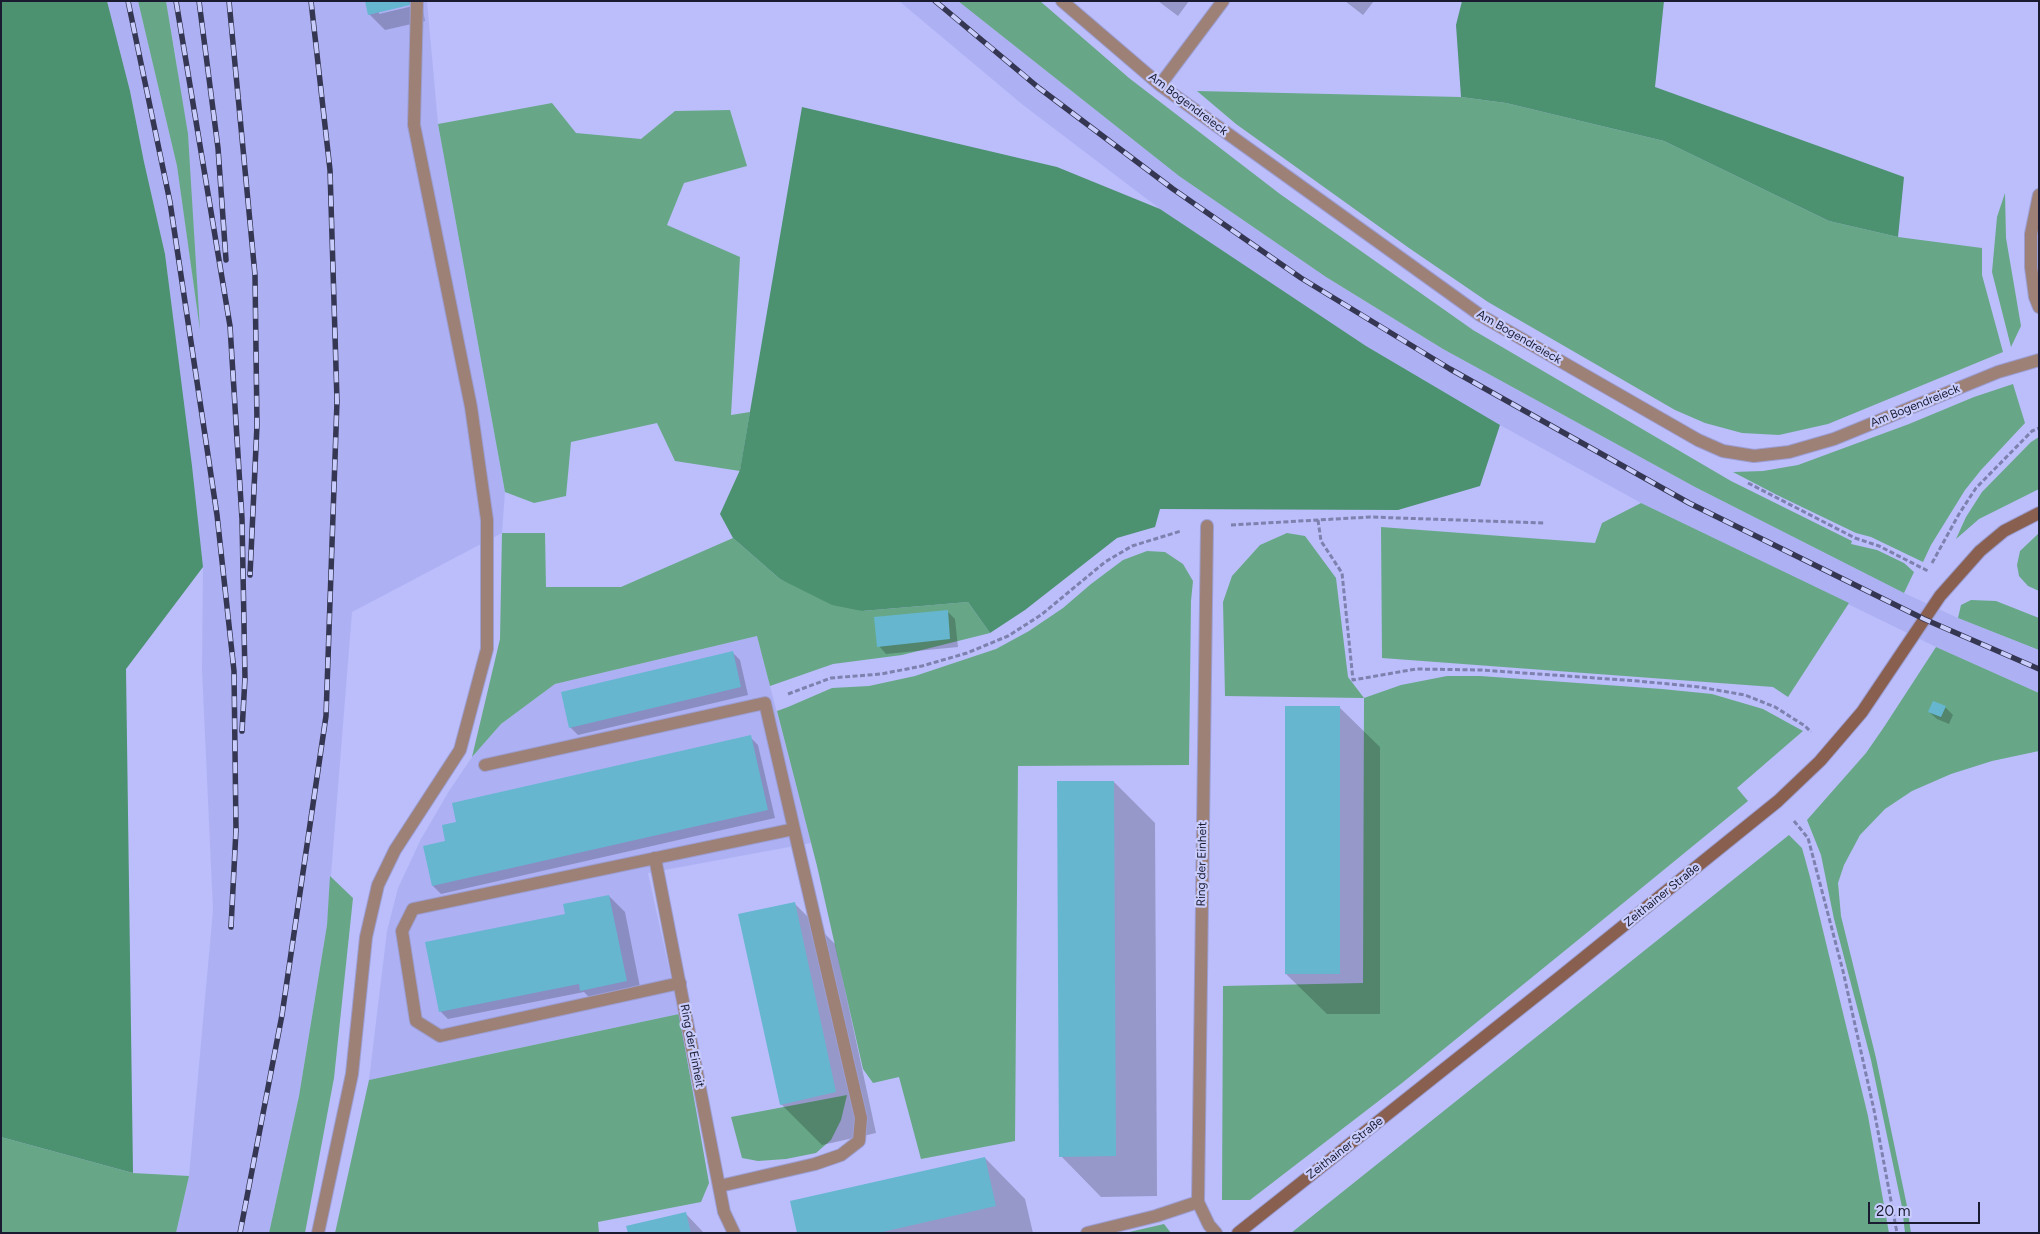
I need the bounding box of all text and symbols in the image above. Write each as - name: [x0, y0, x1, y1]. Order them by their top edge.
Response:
- street label: Am Bogendreieck: [1146, 70, 1230, 138]
- street label: Am Bogendreieck: [1474, 307, 1564, 367]
- street label: Am Bogendreieck: [1868, 381, 1962, 431]
- street label: Ring der Einheit: [1194, 822, 1210, 906]
- street label: Zeithainer Straße: [1621, 860, 1703, 930]
- street label: Ring der Einheit: [677, 1003, 707, 1089]
- street label: Zeithainer Straße: [1304, 1114, 1386, 1182]
- scale bar: [1870, 1192, 1982, 1224]
- text: 20 m: [1876, 1202, 1910, 1220]

